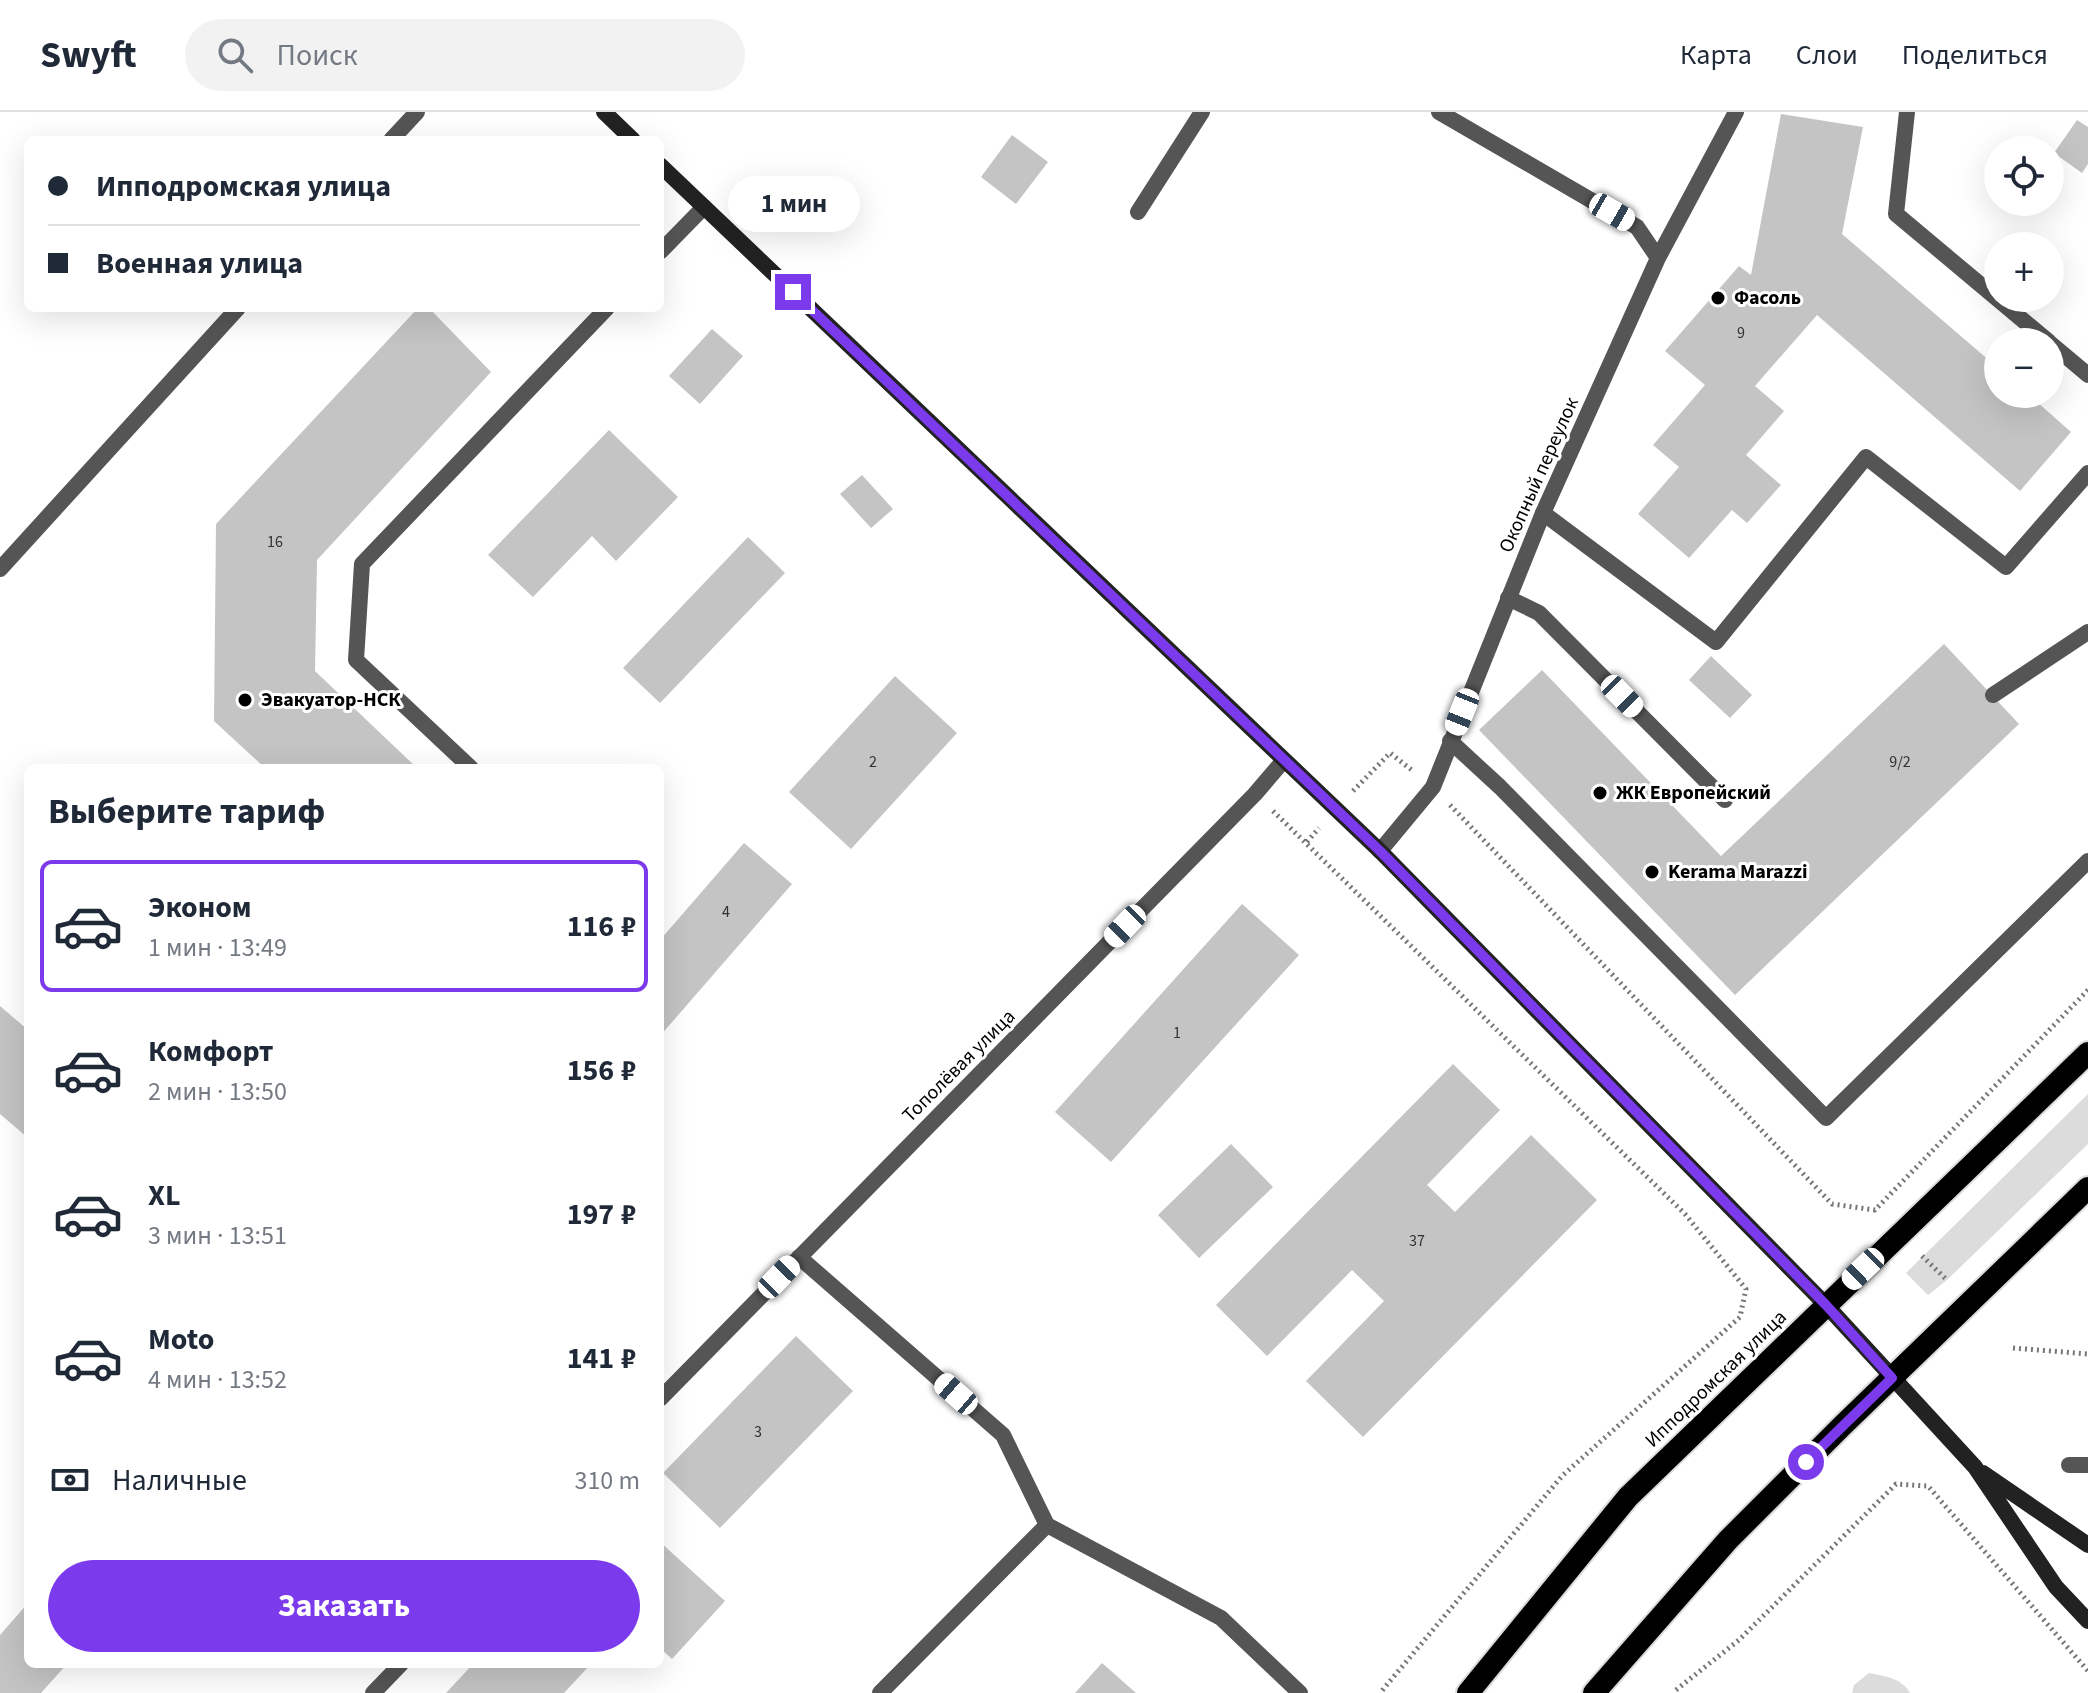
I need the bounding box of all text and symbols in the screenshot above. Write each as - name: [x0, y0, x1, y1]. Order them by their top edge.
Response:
- search box: [185, 19, 745, 91]
- text: Swyft: [40, 28, 137, 82]
- icon: search: [213, 33, 257, 77]
- text: Поиск: [277, 34, 358, 77]
- text: Карта: [1680, 35, 1752, 75]
- text: Слои: [1796, 35, 1858, 75]
- text: Поделиться: [1902, 35, 2048, 75]
- map controls: [1984, 136, 2064, 408]
- button: locate: [1984, 136, 2064, 216]
- text: Ипподромская улица: [96, 165, 391, 208]
- callout: 1 мин: [727, 176, 859, 232]
- text: 1 мин: [761, 185, 827, 222]
- car: [1585, 190, 1639, 234]
- button: +: [1984, 232, 2064, 312]
- text: Военная улица: [96, 242, 303, 285]
- route end: [775, 274, 811, 310]
- place label: Фасоль: [1734, 284, 1801, 312]
- marker: Фасоль: [1709, 289, 1727, 307]
- house number: 9: [1737, 322, 1745, 344]
- button: −: [1984, 328, 2064, 408]
- street label: Окопный переулок: [1492, 393, 1586, 557]
- house number: 16: [267, 531, 283, 553]
- car: [1597, 671, 1647, 721]
- car: [1442, 685, 1482, 739]
- place label: Эвакуатор-НСК: [261, 686, 401, 714]
- marker: Эвакуатор-НСК: [236, 691, 254, 709]
- house number: 2: [869, 751, 877, 773]
- house number: 9/2: [1889, 751, 1911, 773]
- place label: ЖК Европейский: [1616, 779, 1771, 807]
- marker: ЖК Европейский: [1591, 784, 1609, 802]
- text: Выберите тариф: [48, 786, 325, 837]
- place label: Kerama Marazzi: [1668, 858, 1808, 886]
- marker: Kerama Marazzi: [1643, 863, 1661, 881]
- text: Эконом: [148, 886, 252, 929]
- icon: car: [52, 890, 124, 962]
- car: [1100, 900, 1150, 952]
- house number: 4: [722, 901, 730, 923]
- text: 116 ₽: [567, 905, 636, 948]
- text: 1 мин · 13:49: [148, 929, 287, 966]
- street label: Тополёвая улица: [896, 1003, 1022, 1129]
- house number: 1: [1173, 1022, 1181, 1044]
- text: Комфорт: [148, 1030, 274, 1073]
- icon: car: [52, 1034, 124, 1106]
- text: 156 ₽: [567, 1049, 636, 1092]
- text: 2 мин · 13:50: [148, 1073, 287, 1110]
- text: XL: [148, 1174, 181, 1217]
- icon: car: [52, 1178, 124, 1250]
- text: 197 ₽: [567, 1193, 636, 1236]
- text: 3 мин · 13:51: [148, 1217, 287, 1254]
- house number: 37: [1409, 1230, 1425, 1252]
- car: [1837, 1244, 1889, 1294]
- car: [754, 1251, 804, 1303]
- street label: Ипподромская улица: [1639, 1304, 1793, 1454]
- text: Moto: [148, 1318, 214, 1361]
- icon: car: [52, 1322, 124, 1394]
- text: 141 ₽: [567, 1337, 636, 1380]
- text: 4 мин · 13:52: [148, 1361, 287, 1398]
- car: [930, 1369, 982, 1419]
- house number: 3: [754, 1421, 762, 1443]
- route start: [1788, 1444, 1824, 1480]
- icon: cash: [48, 1458, 92, 1502]
- text: Наличные: [112, 1459, 247, 1502]
- text: 310 m: [574, 1462, 640, 1499]
- button: Заказать: [48, 1560, 640, 1652]

